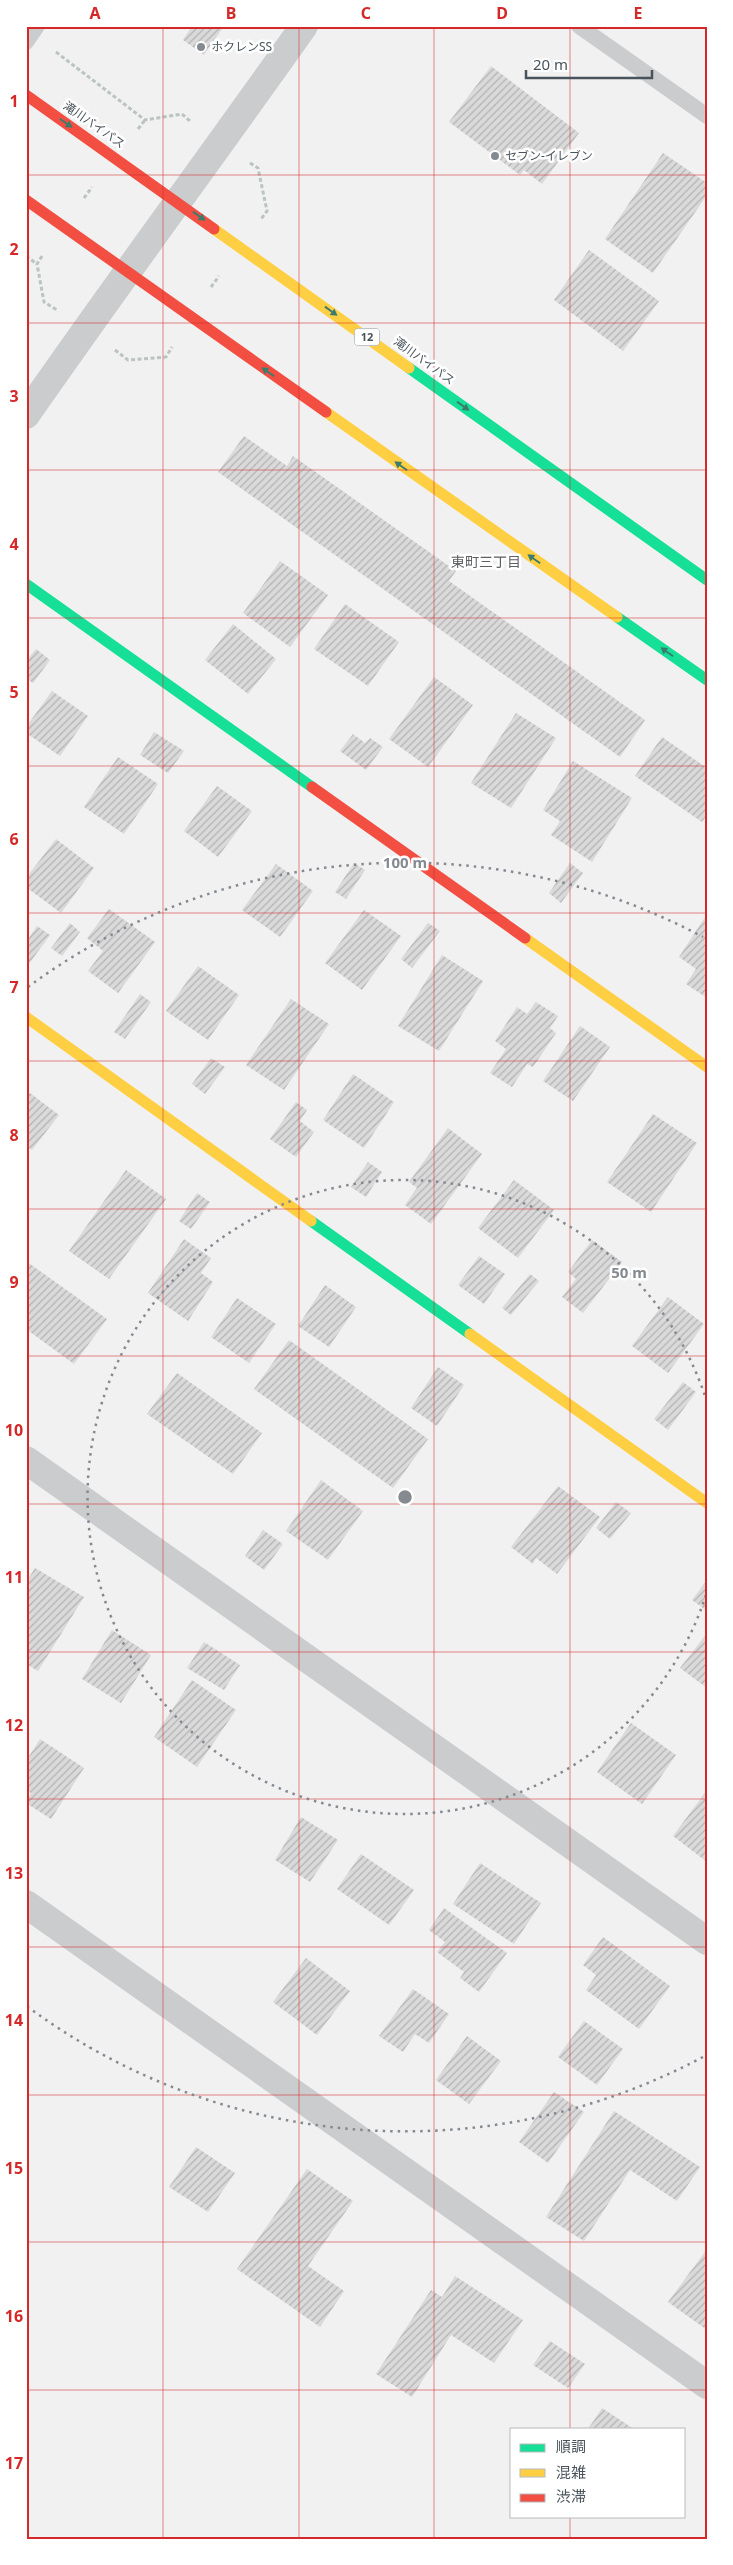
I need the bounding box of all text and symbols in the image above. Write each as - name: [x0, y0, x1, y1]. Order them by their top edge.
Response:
- text: A: [89, 2, 101, 24]
- text: B: [226, 2, 236, 24]
- text: C: [361, 2, 371, 24]
- text: D: [496, 2, 508, 24]
- text: E: [634, 2, 643, 24]
- place label: ホクレンSS: [211, 38, 273, 55]
- marker: ホクレンSS: [195, 41, 207, 53]
- scale bar: [526, 48, 652, 80]
- text: 20 m: [533, 54, 568, 74]
- text: 1: [9, 90, 19, 112]
- street label: 滝川バイパス: [60, 97, 129, 152]
- one-way arrow: [59, 118, 73, 128]
- place label: セブン-イレブン: [505, 147, 593, 164]
- marker: セブン-イレブン: [489, 150, 501, 162]
- one-way arrow: [192, 211, 206, 221]
- text: 2: [9, 238, 19, 260]
- one-way arrow: [324, 306, 338, 316]
- road number: 12: [354, 328, 380, 346]
- street label: 滝川バイパス: [390, 333, 458, 389]
- one-way arrow: [261, 367, 275, 377]
- text: 3: [9, 385, 19, 407]
- one-way arrow: [456, 401, 470, 411]
- one-way arrow: [394, 461, 408, 471]
- text: 4: [9, 533, 19, 555]
- district label: 東町三丁目: [451, 552, 521, 571]
- one-way arrow: [527, 554, 541, 564]
- one-way arrow: [661, 647, 674, 658]
- text: 5: [9, 681, 19, 703]
- text: 6: [9, 828, 19, 850]
- text: 100 m: [383, 852, 427, 872]
- text: 7: [9, 976, 19, 998]
- text: 8: [9, 1124, 19, 1146]
- text: 50 m: [611, 1262, 647, 1282]
- text: 9: [9, 1271, 19, 1293]
- text: 10: [5, 1419, 23, 1441]
- centre of rings: [396, 1488, 414, 1506]
- text: 11: [5, 1566, 23, 1588]
- text: 12: [5, 1714, 23, 1736]
- text: 13: [5, 1862, 23, 1884]
- text: 14: [5, 2009, 23, 2031]
- text: 15: [5, 2157, 23, 2179]
- text: 16: [5, 2305, 23, 2327]
- legend: [510, 2428, 686, 2518]
- text: 順調: [556, 2436, 586, 2456]
- text: 17: [5, 2452, 23, 2474]
- text: 混雑: [556, 2462, 586, 2482]
- text: 渋滞: [556, 2486, 586, 2506]

